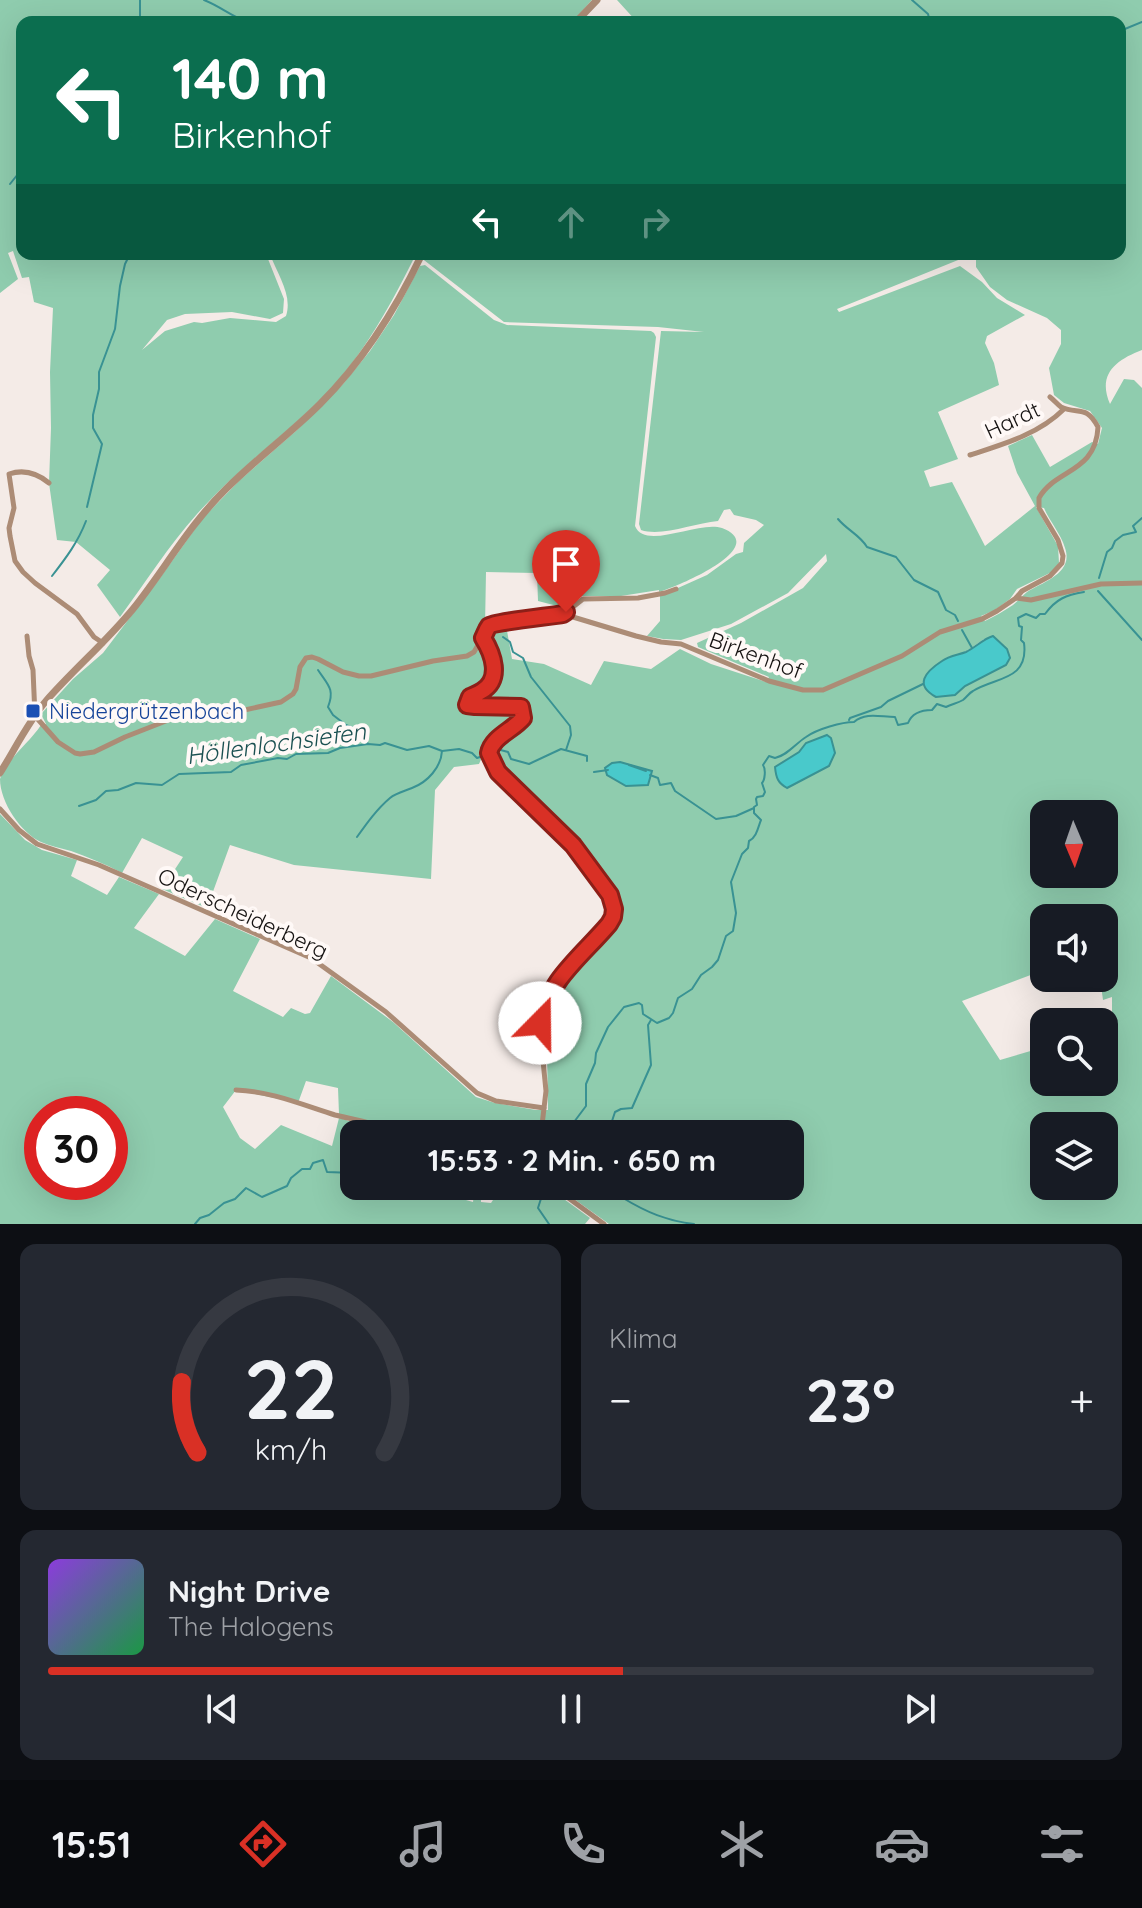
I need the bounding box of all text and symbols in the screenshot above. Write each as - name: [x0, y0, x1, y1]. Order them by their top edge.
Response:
- text: 140 m: [172, 43, 328, 113]
- icon: left: [40, 48, 144, 152]
- text: Birkenhof: [172, 112, 332, 157]
- icon: left: [465, 200, 509, 244]
- icon: ahead: [549, 200, 593, 244]
- icon: right: [633, 200, 677, 244]
- street label: Hardt: [980, 395, 1044, 445]
- pin: [532, 530, 600, 612]
- icon: arrive: [544, 542, 588, 586]
- street label: Birkenhof: [705, 625, 807, 685]
- place label: Niedergrützenbach: [49, 697, 244, 725]
- marker: Niedergrützenbach: [24, 702, 42, 720]
- water label: Höllenlochsiefen: [184, 715, 369, 770]
- north arrow: [1030, 800, 1118, 888]
- map controls: [1030, 800, 1118, 1200]
- street label: Oderscheiderberg: [153, 861, 333, 965]
- button: sound: [1030, 904, 1118, 992]
- position arrow: [498, 981, 582, 1065]
- button: search: [1030, 1008, 1118, 1096]
- speed limit sign: 30: [24, 1096, 128, 1200]
- button: layers: [1030, 1112, 1118, 1200]
- text: 15:53 · 2 Min. · 650 m: [428, 1141, 716, 1179]
- text: Klima: [609, 1322, 678, 1355]
- text: 22: [243, 1336, 338, 1440]
- text: 23°: [806, 1362, 896, 1437]
- text: −: [609, 1372, 632, 1427]
- text: +: [1069, 1372, 1094, 1427]
- text: km/h: [254, 1431, 327, 1467]
- text: Night Drive: [168, 1572, 330, 1610]
- text: The Halogens: [168, 1610, 334, 1643]
- icon: previous: [200, 1687, 244, 1731]
- icon: pause: [549, 1687, 593, 1731]
- icon: next: [898, 1687, 942, 1731]
- icon: directions: [235, 1816, 291, 1872]
- icon: music: [395, 1816, 451, 1872]
- icon: phone: [555, 1816, 611, 1872]
- icon: climate: [714, 1816, 770, 1872]
- icon: car: [874, 1816, 930, 1872]
- icon: filters: [1034, 1816, 1090, 1872]
- text: 15:51: [52, 1822, 131, 1867]

